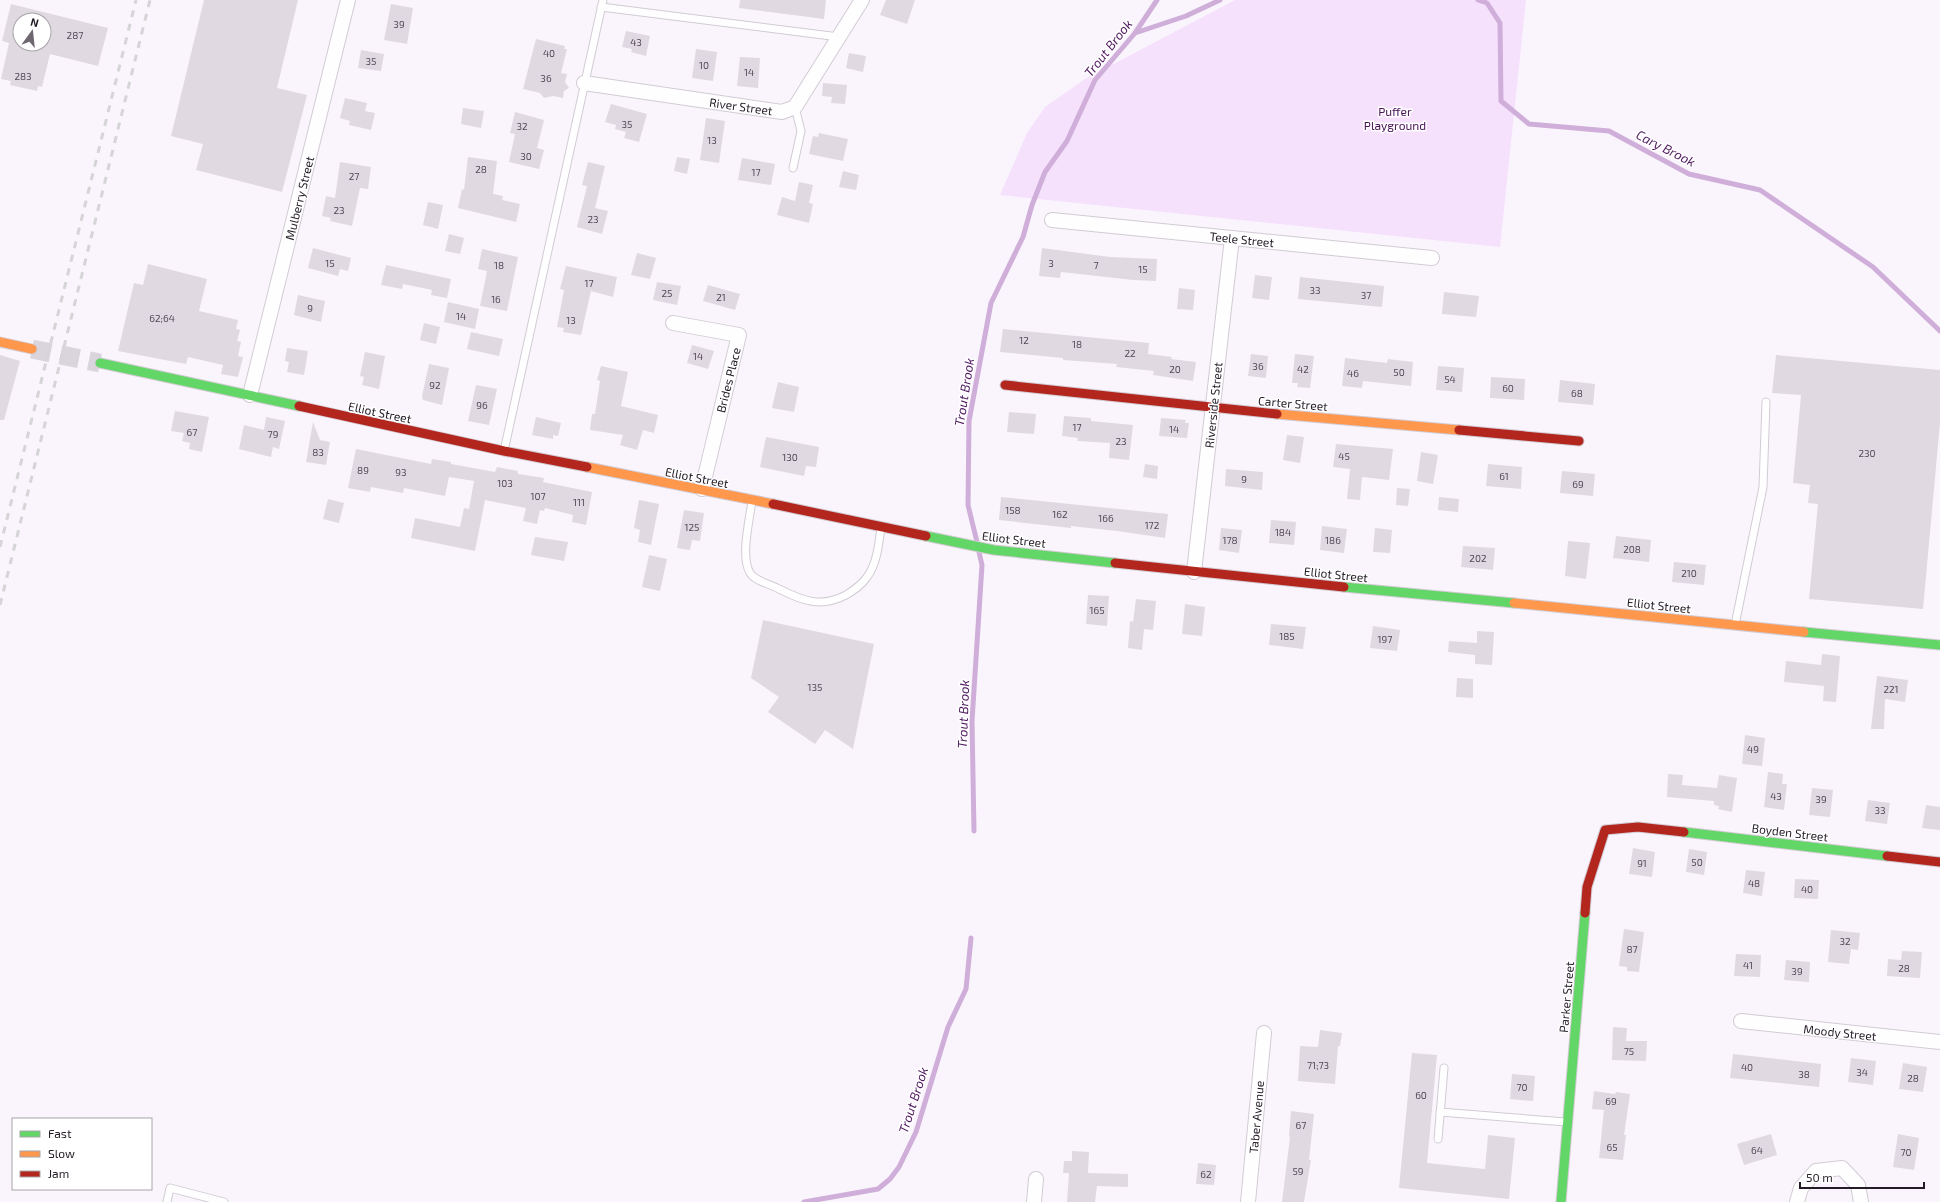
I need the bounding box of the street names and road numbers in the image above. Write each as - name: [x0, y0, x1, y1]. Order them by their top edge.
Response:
- street label: River Street: [708, 95, 774, 117]
- street label: Mulberry Street: [282, 154, 316, 241]
- street label: Teele Street: [1209, 229, 1275, 249]
- street label: Brides Place: [713, 346, 743, 414]
- street label: Riverside Street: [1202, 361, 1225, 449]
- street label: Carter Street: [1258, 393, 1329, 413]
- street label: Elliot Street: [347, 398, 413, 426]
- street label: Elliot Street: [664, 464, 730, 490]
- street label: Elliot Street: [981, 528, 1047, 550]
- street label: Elliot Street: [1303, 564, 1369, 584]
- street label: Elliot Street: [1626, 595, 1692, 615]
- street label: Boyden Street: [1751, 820, 1829, 844]
- street label: Parker Street: [1556, 960, 1576, 1033]
- street label: Moody Street: [1803, 1021, 1878, 1043]
- street label: Taber Avenue: [1246, 1080, 1266, 1154]

